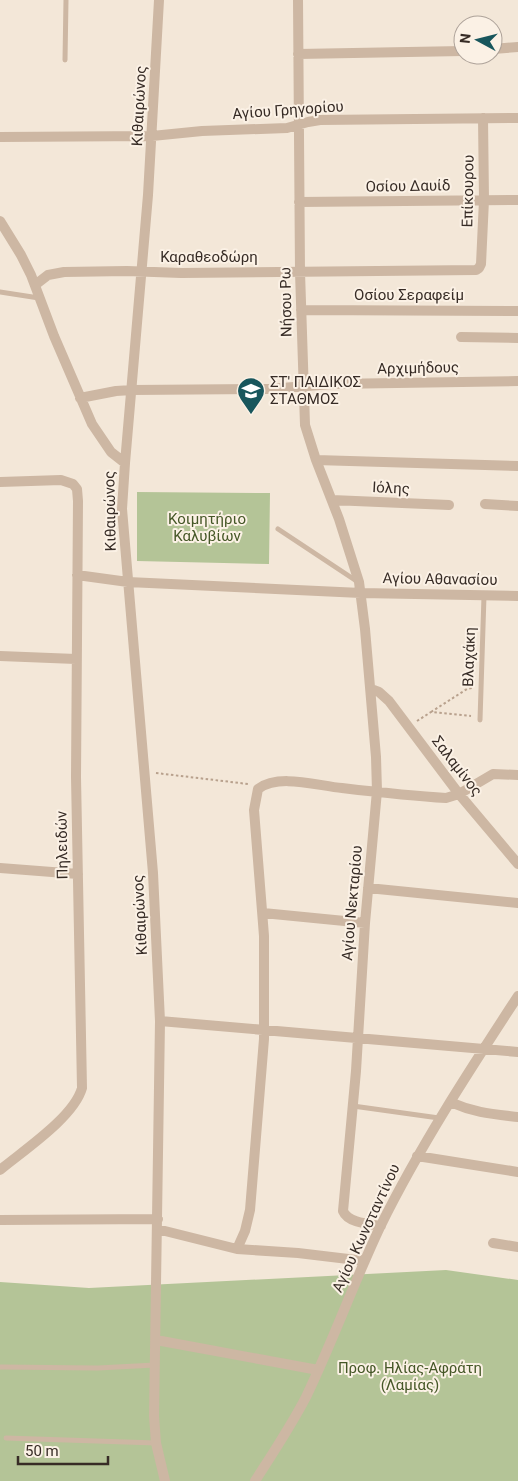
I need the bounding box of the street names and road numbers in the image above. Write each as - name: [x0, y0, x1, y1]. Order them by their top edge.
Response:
- street label: Κιθαιρώνος: [128, 65, 150, 147]
- street label: Αγίου Γρηγορίου: [232, 97, 344, 123]
- street label: Επίκουρου: [458, 155, 478, 227]
- street label: Οσίου Δαυίδ: [365, 176, 451, 196]
- street label: Καραθεοδώρη: [160, 248, 258, 266]
- street label: Νήσου Ρω: [276, 267, 296, 337]
- street label: Οσίου Σεραφείμ: [354, 286, 464, 304]
- street label: Αρχιμήδους: [377, 358, 459, 378]
- street label: Κιθαιρώνος: [100, 471, 120, 551]
- street label: Ιόλης: [372, 478, 410, 498]
- street label: Αγίου Αθανασίου: [382, 569, 498, 589]
- street label: Βλαχάκη: [459, 627, 479, 687]
- street label: Σαλαμίνος: [428, 732, 486, 800]
- street label: Πηλειδών: [52, 811, 72, 879]
- street label: Αγίου Νεκταρίου: [338, 845, 366, 961]
- street label: Κιθαιρώνος: [129, 874, 151, 956]
- street label: Αγίου Κωνσταντίνου: [328, 1161, 404, 1295]

